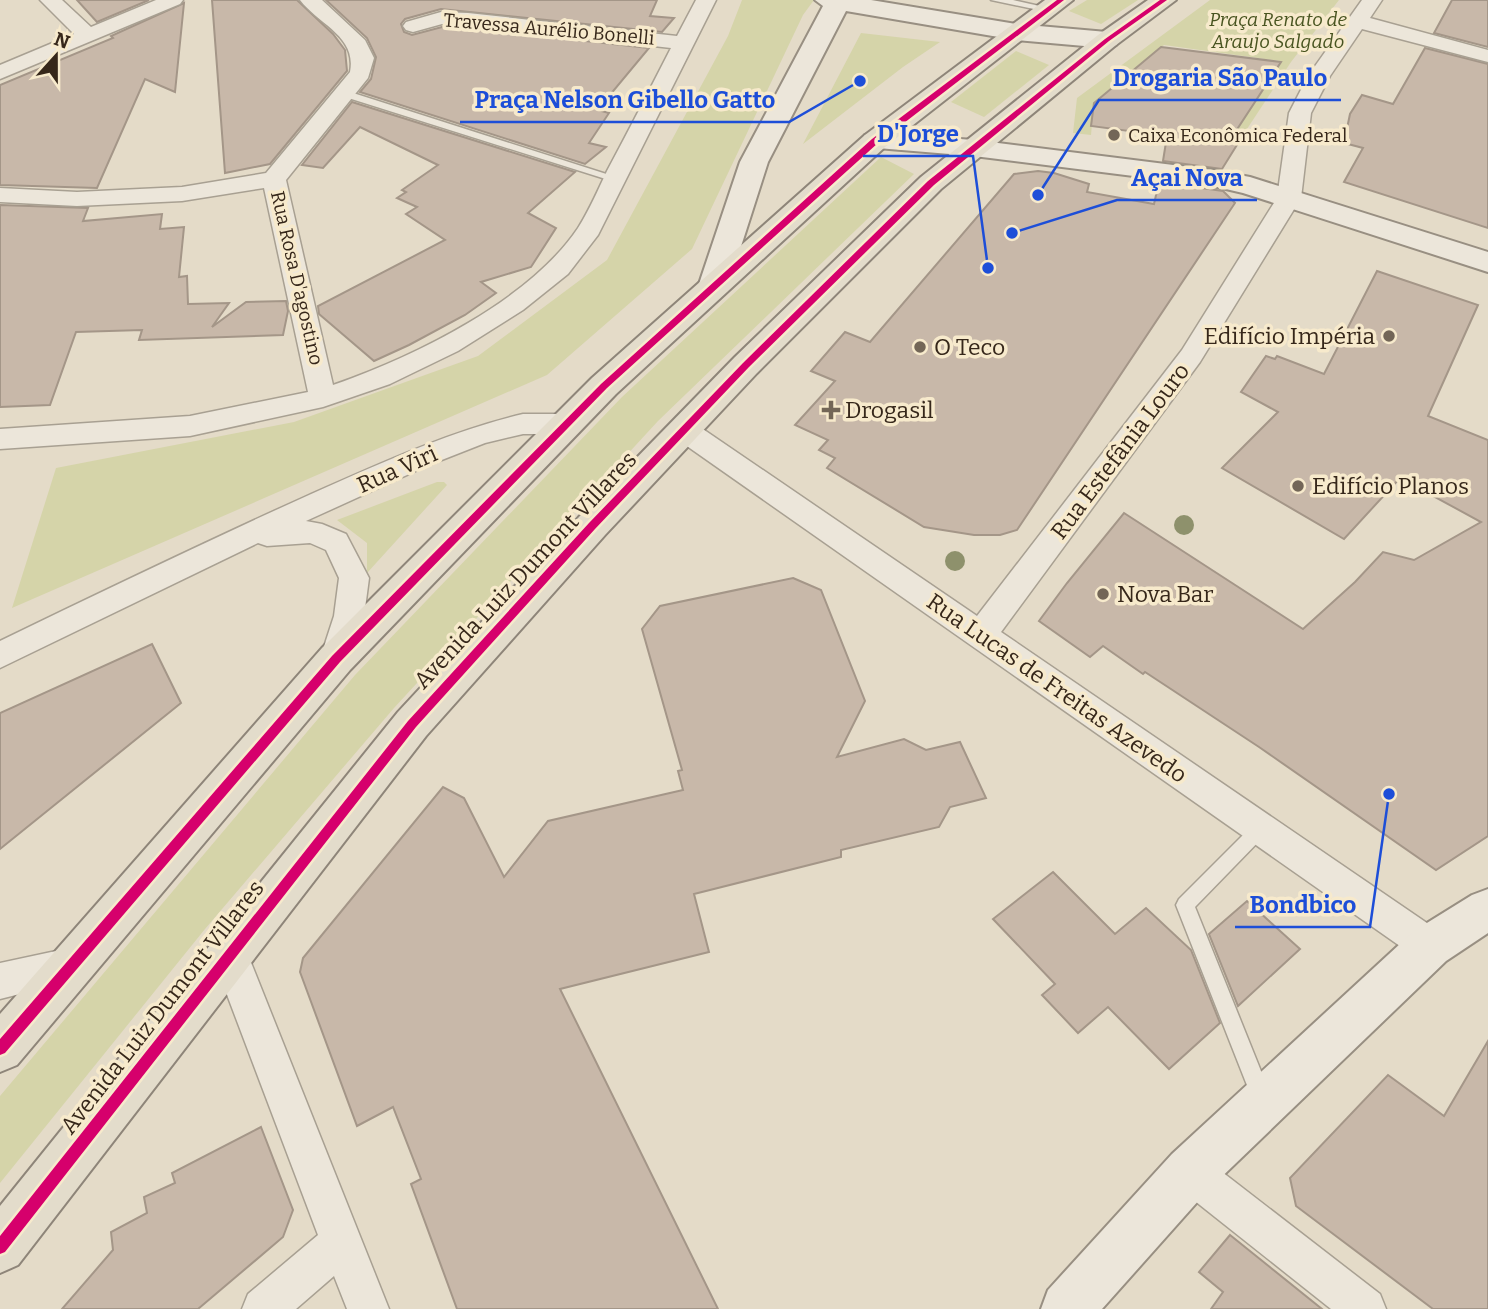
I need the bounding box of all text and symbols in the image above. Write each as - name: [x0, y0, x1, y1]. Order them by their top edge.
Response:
- street label: Travessa Aurélio Bonelli: [443, 8, 656, 50]
- park label: Praça Renato de Araujo Salgado: [1209, 8, 1348, 53]
- north arrow: [21, 21, 91, 91]
- text: N: [51, 27, 73, 54]
- callout: Drogaria São Paulo: [1099, 55, 1341, 100]
- text: Drogaria São Paulo: [1113, 64, 1327, 92]
- callout: Praça Nelson Gibello Gatto: [460, 77, 789, 122]
- text: Praça Nelson Gibello Gatto: [475, 86, 776, 114]
- callout: D'Jorge: [863, 111, 973, 156]
- text: D'Jorge: [877, 120, 959, 148]
- place label: Caixa Econômica Federal: [1128, 124, 1347, 147]
- marker: Caixa Econômica Federal: [1106, 127, 1122, 143]
- callout: Açai Nova: [1117, 155, 1257, 200]
- text: Açai Nova: [1131, 164, 1244, 192]
- street label: Rua Rosa D'agostino: [266, 189, 328, 367]
- place label: Edifício Impéria: [1204, 322, 1375, 350]
- marker: Edifício Impéria: [1381, 328, 1397, 344]
- place label: O Teco: [934, 333, 1005, 361]
- marker: O Teco: [912, 339, 928, 355]
- street label: Rua Estefânia Louro: [1045, 357, 1195, 545]
- place label: Drogasil: [845, 396, 934, 424]
- marker: Drogasil: [823, 402, 839, 418]
- street label: Rua Viri: [353, 439, 441, 499]
- street label: Avenida Luiz Dumont Villares: [408, 446, 642, 694]
- place label: Edifício Planos: [1312, 472, 1469, 500]
- marker: Edifício Planos: [1290, 478, 1306, 494]
- place label: Nova Bar: [1117, 580, 1214, 608]
- marker: Nova Bar: [1095, 586, 1111, 602]
- street label: Rua Lucas de Freitas Azevedo: [922, 587, 1192, 789]
- street label: Avenida Luiz Dumont Villares: [54, 875, 270, 1139]
- callout: Bondbico: [1235, 882, 1370, 927]
- text: Bondbico: [1250, 891, 1357, 919]

